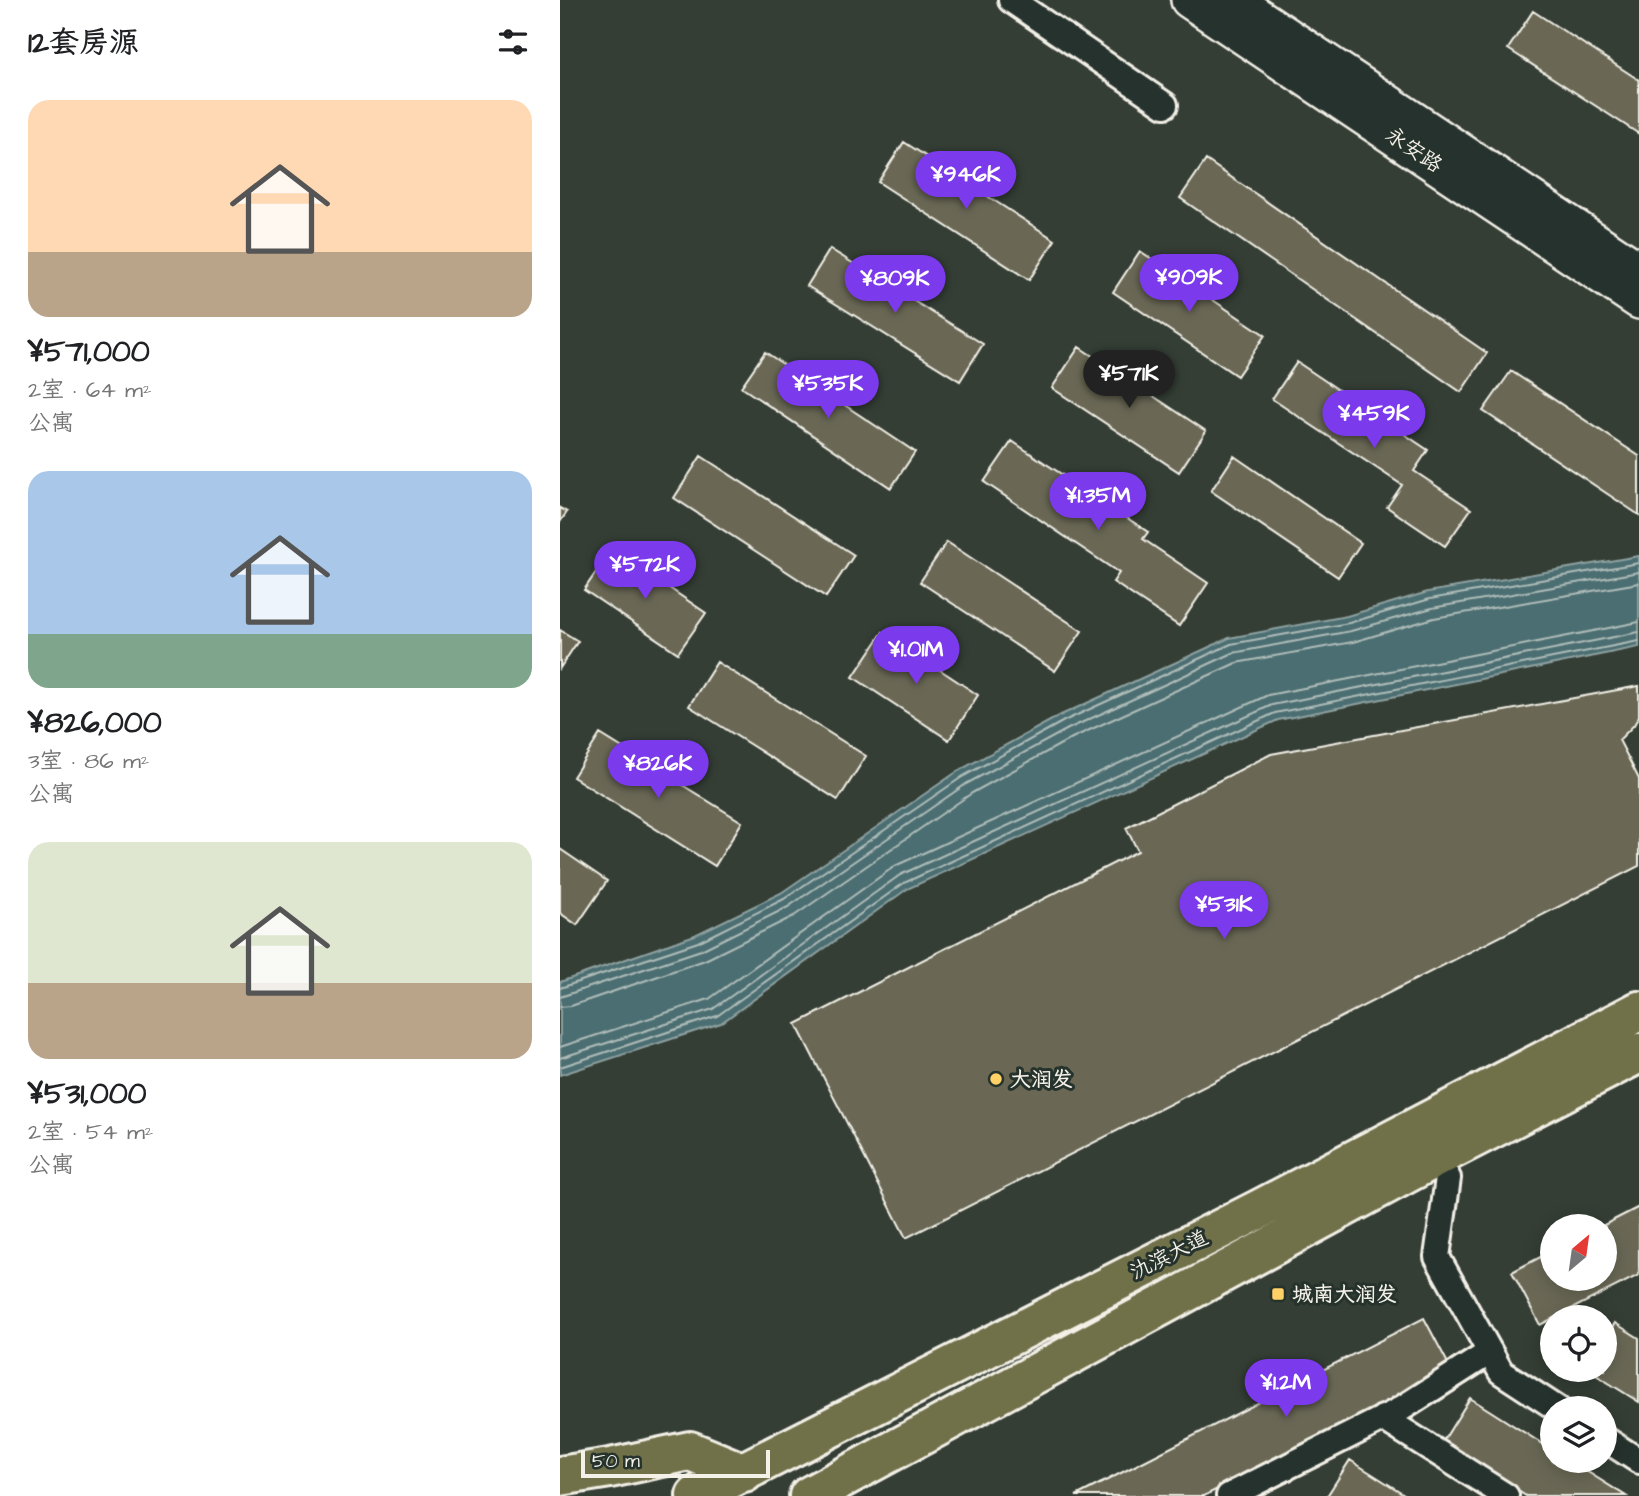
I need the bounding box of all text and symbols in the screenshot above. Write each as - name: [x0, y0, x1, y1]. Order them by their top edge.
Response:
- text: 12套房源: [28, 22, 139, 64]
- icon: filters: [494, 23, 532, 61]
- street label: 永安路: [1380, 120, 1448, 180]
- icon: home: [217, 146, 343, 272]
- pin: ¥946K: [917, 152, 1015, 211]
- text: ¥946K: [931, 158, 1001, 190]
- pin: ¥909K: [1140, 254, 1238, 314]
- pin: ¥809K: [846, 256, 944, 315]
- text: ¥909K: [1156, 261, 1222, 293]
- text: ¥809K: [861, 262, 929, 294]
- text: ¥571,000: [28, 331, 150, 373]
- pin: ¥571K: [1080, 350, 1178, 410]
- text: ¥571K: [1099, 357, 1159, 389]
- pin: ¥535K: [779, 360, 877, 420]
- text: ¥535K: [793, 367, 863, 399]
- text: 2室 · 64 m²: [28, 374, 152, 406]
- pin: ¥459K: [1325, 391, 1423, 450]
- text: ¥459K: [1338, 397, 1410, 429]
- text: 公寓: [28, 407, 74, 439]
- pin: ¥1.35M: [1041, 472, 1155, 532]
- text: ¥1.35M: [1065, 479, 1131, 511]
- icon: home: [217, 517, 343, 643]
- pin: ¥572K: [596, 542, 694, 601]
- text: ¥572K: [610, 548, 680, 580]
- pin: ¥1.01M: [859, 626, 973, 686]
- text: ¥1.01M: [889, 633, 943, 665]
- text: ¥826,000: [28, 702, 162, 744]
- pin: ¥826K: [609, 740, 707, 800]
- text: 3室 · 86 m²: [28, 745, 149, 777]
- text: ¥826K: [624, 747, 692, 779]
- text: 公寓: [28, 778, 74, 810]
- pin: ¥531K: [1175, 881, 1273, 941]
- icon: home: [217, 888, 343, 1014]
- text: ¥531K: [1195, 888, 1253, 920]
- place label: 大润发: [1010, 1065, 1073, 1094]
- marker: 大润发: [988, 1071, 1004, 1087]
- text: ¥531,000: [28, 1073, 146, 1115]
- text: 2室 · 54 m²: [28, 1116, 154, 1148]
- text: 公寓: [28, 1149, 74, 1181]
- north arrow: [1540, 1214, 1617, 1292]
- map controls: [1540, 1214, 1617, 1473]
- street label: 氿滨大道: [1125, 1223, 1213, 1287]
- place label: 城南大润发: [1292, 1280, 1397, 1309]
- marker: 城南大润发: [1270, 1286, 1286, 1302]
- button: locate: [1540, 1305, 1617, 1382]
- pin: ¥1.2M: [1237, 1360, 1335, 1419]
- text: ¥1.2M: [1261, 1366, 1311, 1398]
- button: layers: [1540, 1396, 1617, 1473]
- scale bar: [581, 1447, 770, 1479]
- text: 50 m: [592, 1448, 640, 1475]

